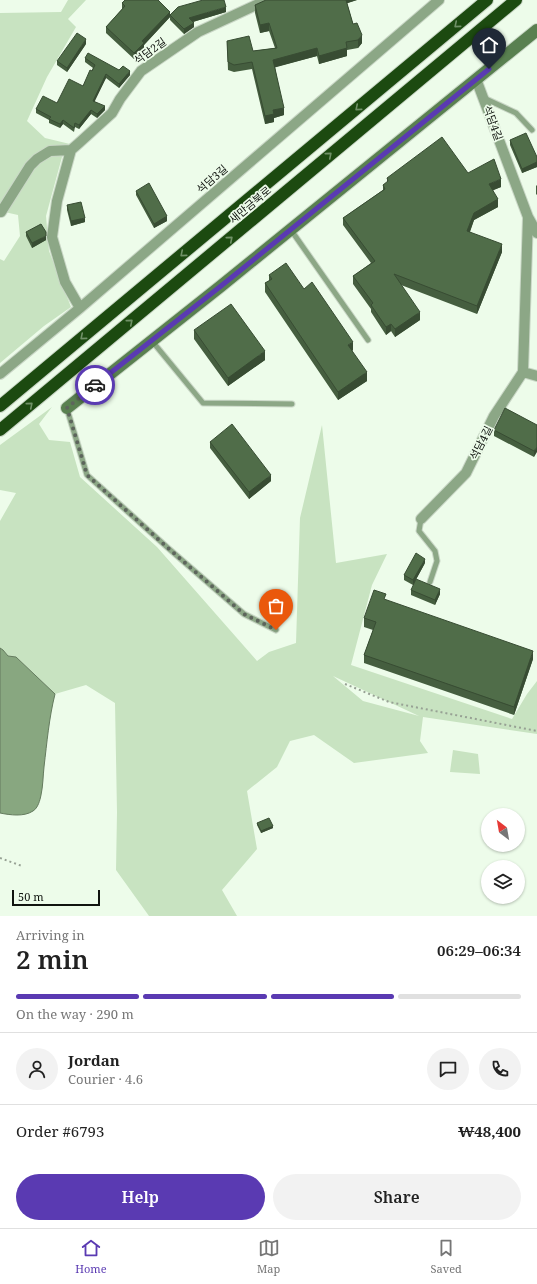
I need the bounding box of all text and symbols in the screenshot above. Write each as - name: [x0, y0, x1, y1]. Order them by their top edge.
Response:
- one-way arrow: [455, 20, 462, 27]
- pin: [472, 28, 506, 69]
- street label: 석담2길: [131, 34, 169, 67]
- icon: home: [478, 34, 500, 56]
- street label: 석담4길: [480, 103, 507, 143]
- one-way arrow: [355, 104, 362, 111]
- one-way arrow: [325, 153, 332, 160]
- street label: 석담3길: [193, 161, 230, 196]
- street label: 새만금북로: [225, 183, 274, 227]
- one-way arrow: [225, 236, 232, 243]
- one-way arrow: [180, 250, 187, 257]
- one-way arrow: [125, 320, 132, 327]
- one-way arrow: [80, 333, 87, 340]
- courier: [75, 365, 115, 405]
- icon: car: [84, 374, 106, 396]
- one-way arrow: [25, 403, 33, 410]
- street label: 석담4길: [466, 423, 496, 462]
- pin: [259, 589, 293, 630]
- icon: bag: [265, 595, 287, 617]
- north arrow: [481, 808, 525, 852]
- map controls: [481, 808, 525, 904]
- button: layers: [481, 860, 525, 904]
- scale bar: [12, 888, 100, 907]
- text: 50 m: [18, 889, 44, 904]
- text: Arriving in: [16, 926, 85, 944]
- text: 06:29–06:34: [437, 940, 521, 960]
- text: 2 min: [16, 941, 89, 977]
- text: On the way · 290 m: [16, 1005, 134, 1023]
- button: person: [16, 1048, 58, 1090]
- button: chat: [427, 1048, 469, 1090]
- button: phone: [479, 1048, 521, 1090]
- text: Jordan: [68, 1050, 120, 1070]
- text: Courier · 4.6: [68, 1070, 143, 1088]
- text: Order #6793: [16, 1121, 104, 1141]
- text: ₩48,400: [458, 1121, 521, 1141]
- button: Help: [16, 1174, 265, 1220]
- button: Share: [273, 1174, 521, 1220]
- tab: Home: [75, 1237, 107, 1276]
- tab: Map: [257, 1237, 280, 1276]
- tab: Saved: [431, 1237, 462, 1276]

